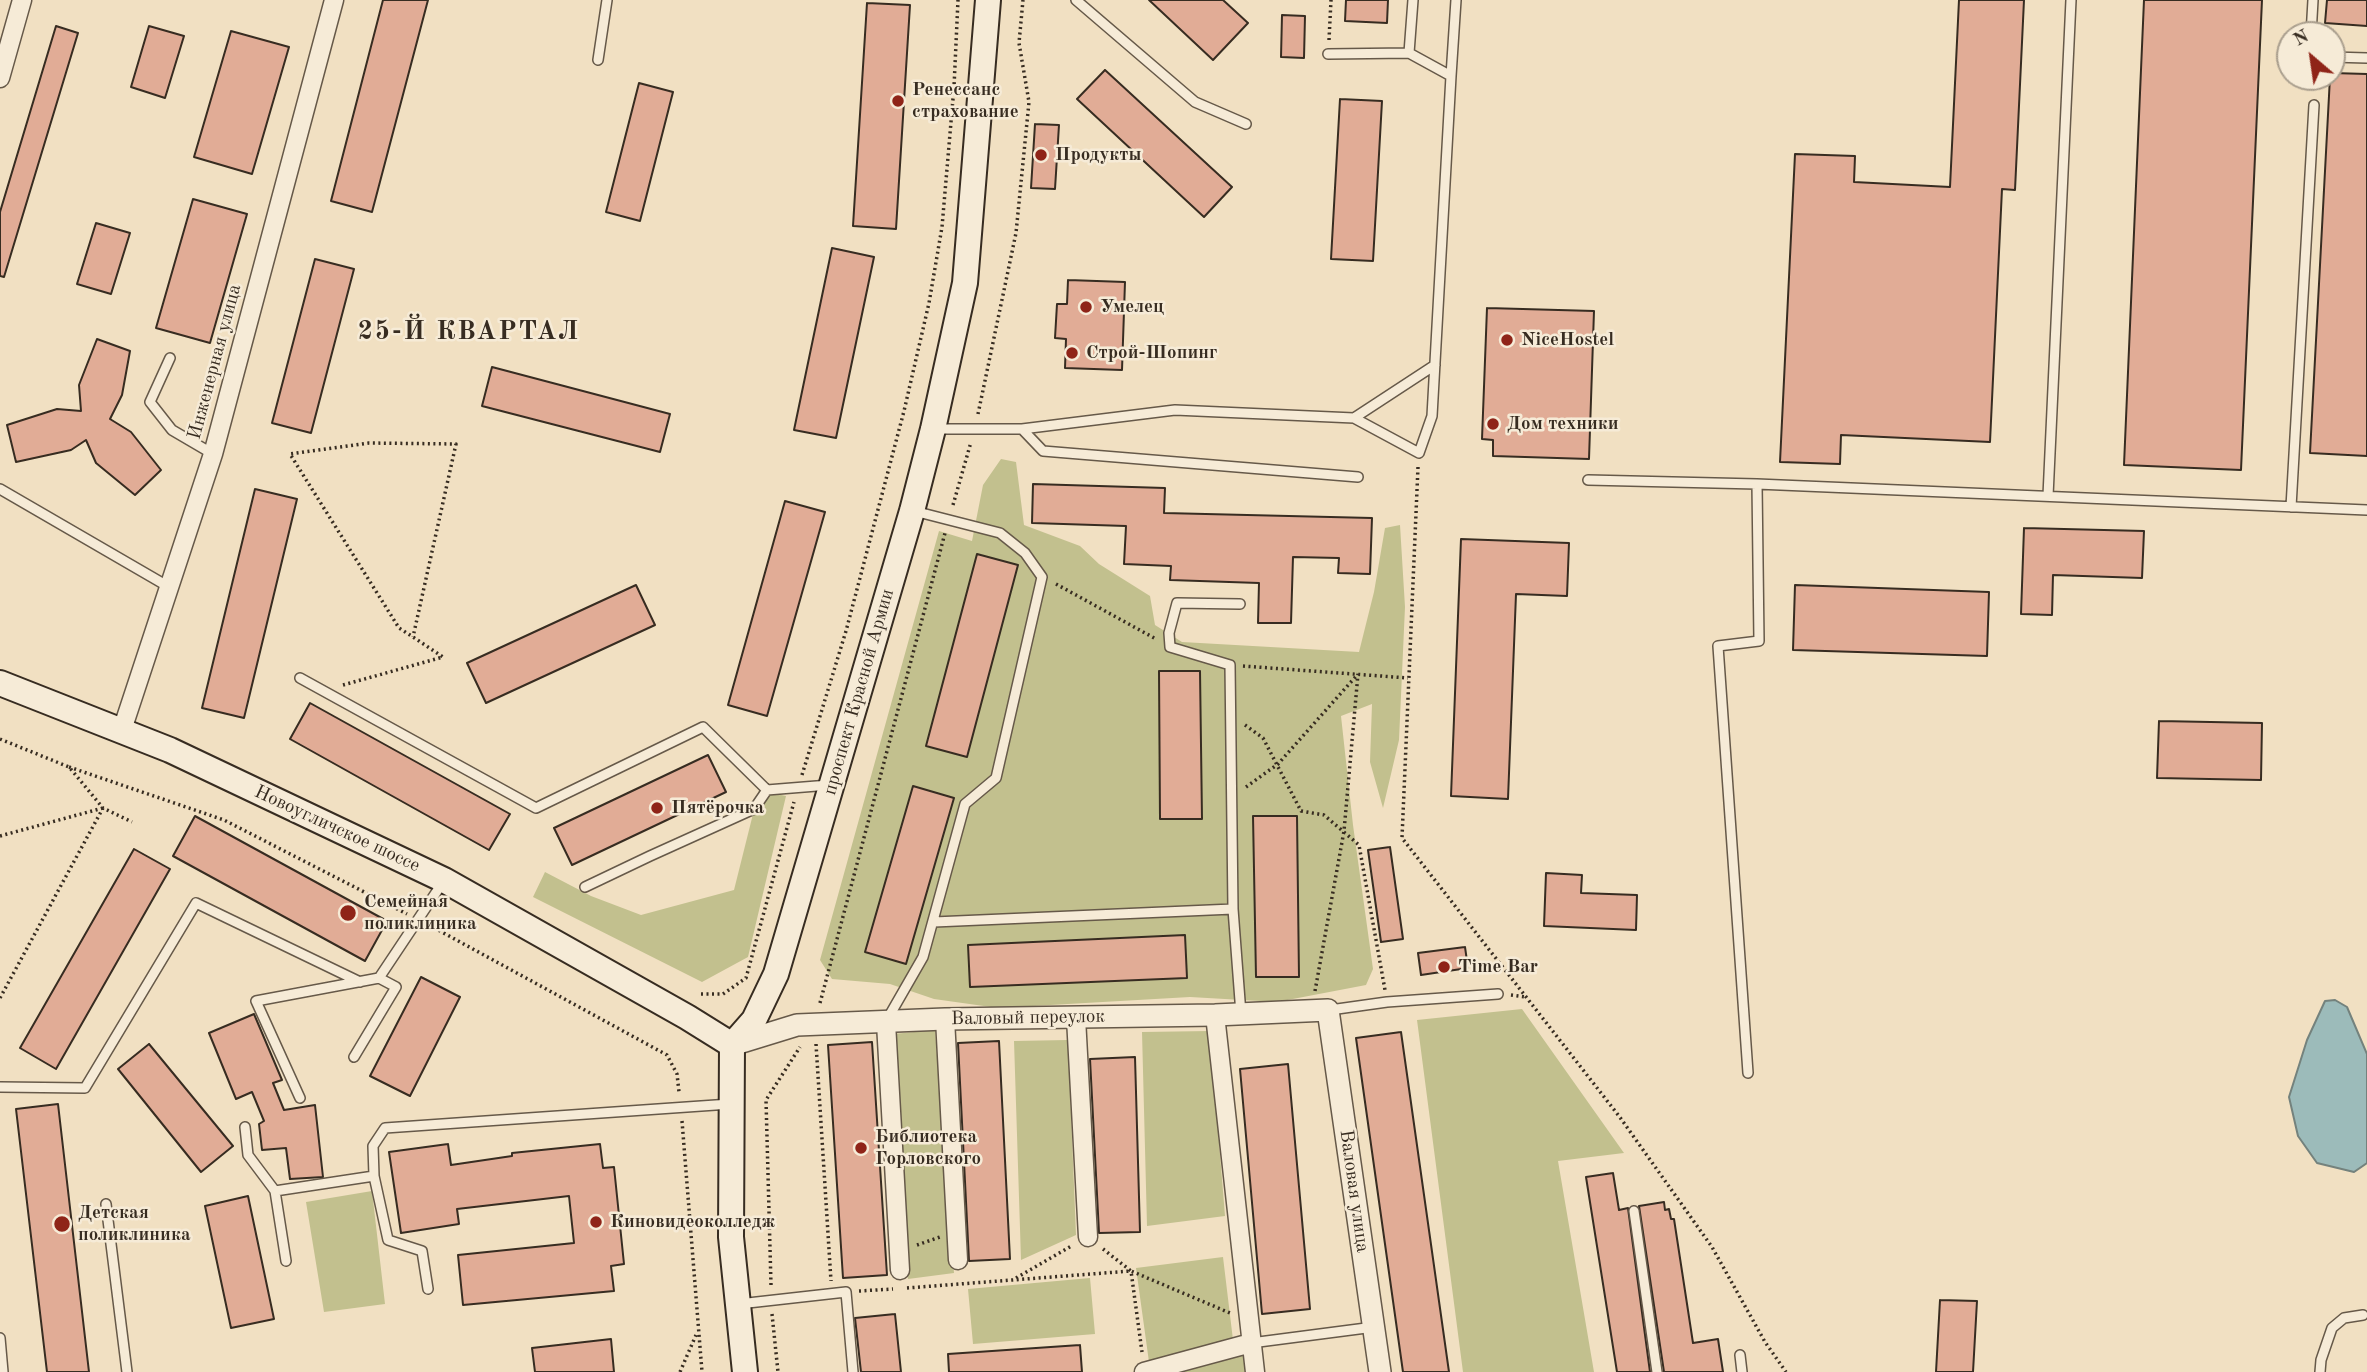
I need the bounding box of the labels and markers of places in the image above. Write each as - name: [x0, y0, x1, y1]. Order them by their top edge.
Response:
- place label: Ренессанс страхование: [912, 79, 1019, 123]
- marker: Ренессанс страхование: [890, 93, 906, 109]
- place label: Продукты: [1055, 144, 1142, 166]
- marker: Продукты: [1033, 147, 1049, 163]
- place label: Умелец: [1100, 296, 1164, 318]
- marker: Умелец: [1078, 299, 1094, 315]
- place label: NiceHostel: [1521, 329, 1614, 351]
- marker: NiceHostel: [1499, 332, 1515, 348]
- place label: Строй-Шопинг: [1086, 342, 1217, 364]
- marker: Строй-Шопинг: [1064, 345, 1080, 361]
- place label: Дом техники: [1507, 413, 1619, 435]
- marker: Дом техники: [1485, 416, 1501, 432]
- place label: Пятёрочка: [671, 797, 764, 819]
- marker: Пятёрочка: [649, 800, 665, 816]
- place label: Семейная поликлиника: [364, 891, 477, 935]
- marker: Семейная поликлиника: [338, 903, 358, 923]
- place label: Time Bar: [1458, 956, 1538, 978]
- marker: Time Bar: [1436, 959, 1452, 975]
- place label: Библиотека Горловского: [875, 1126, 981, 1170]
- marker: Библиотека Горловского: [853, 1140, 869, 1156]
- place label: Детская поликлиника: [78, 1202, 191, 1246]
- place label: Киновидеоколледж: [610, 1211, 775, 1233]
- marker: Детская поликлиника: [52, 1214, 72, 1234]
- marker: Киновидеоколледж: [588, 1214, 604, 1230]

